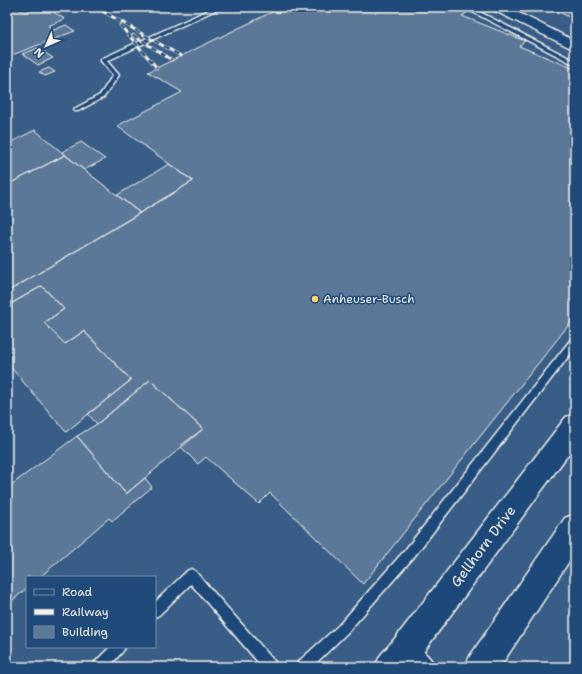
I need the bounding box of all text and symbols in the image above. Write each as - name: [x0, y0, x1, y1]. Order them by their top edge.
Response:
- north arrow: [26, 26, 66, 66]
- text: N: [31, 44, 48, 61]
- place label: Anheuser-Busch: [323, 291, 415, 307]
- marker: Anheuser-Busch: [310, 294, 320, 304]
- street label: Gellhorn Drive: [447, 502, 520, 590]
- legend: [26, 576, 156, 648]
- text: Road: [62, 584, 93, 600]
- text: Railway: [62, 604, 109, 620]
- text: Building: [62, 624, 108, 640]

